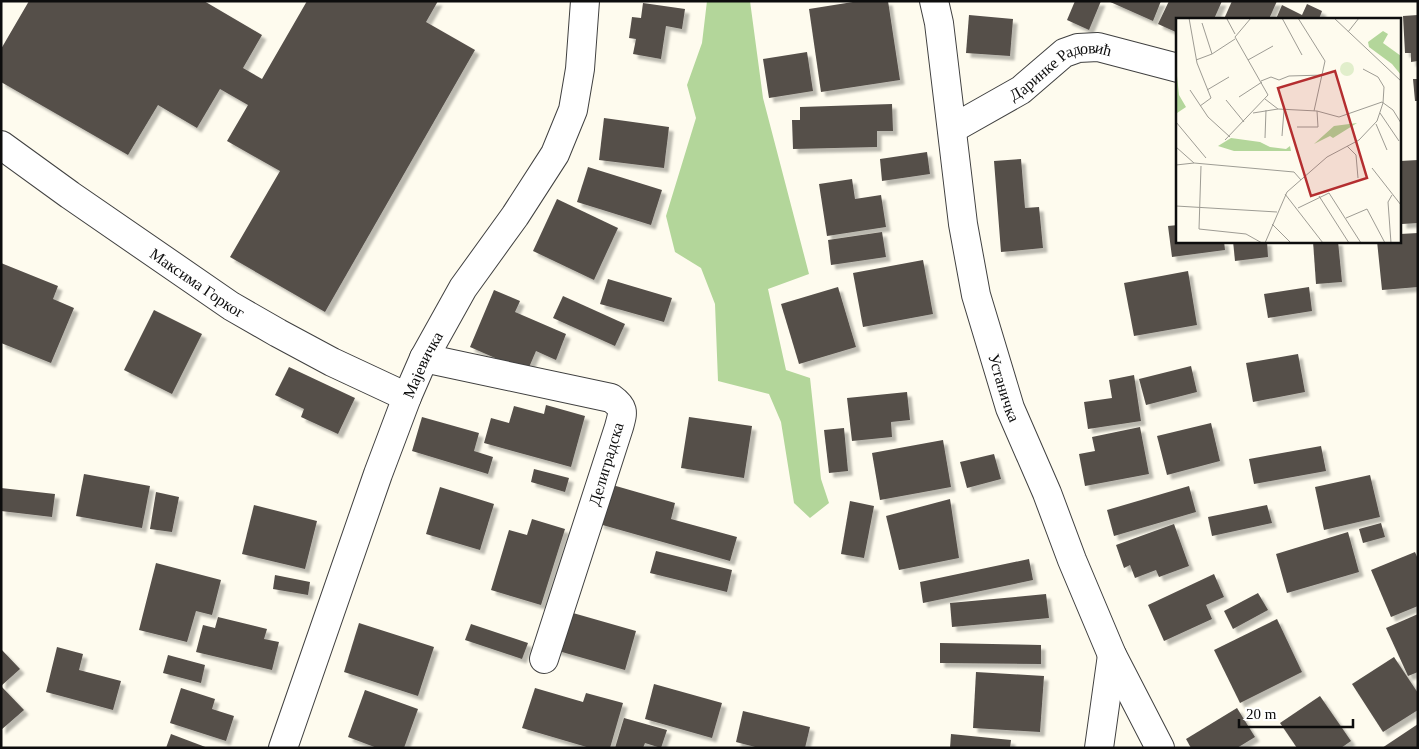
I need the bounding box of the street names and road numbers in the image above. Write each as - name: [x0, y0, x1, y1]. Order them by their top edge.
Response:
- street label: Даринке Радовић: [1006, 38, 1114, 104]
- street label: Максима Горког: [147, 244, 248, 321]
- street label: Мајевичка: [399, 329, 446, 401]
- street label: Устаничка: [986, 351, 1023, 424]
- street label: Делиградска: [585, 420, 628, 508]

